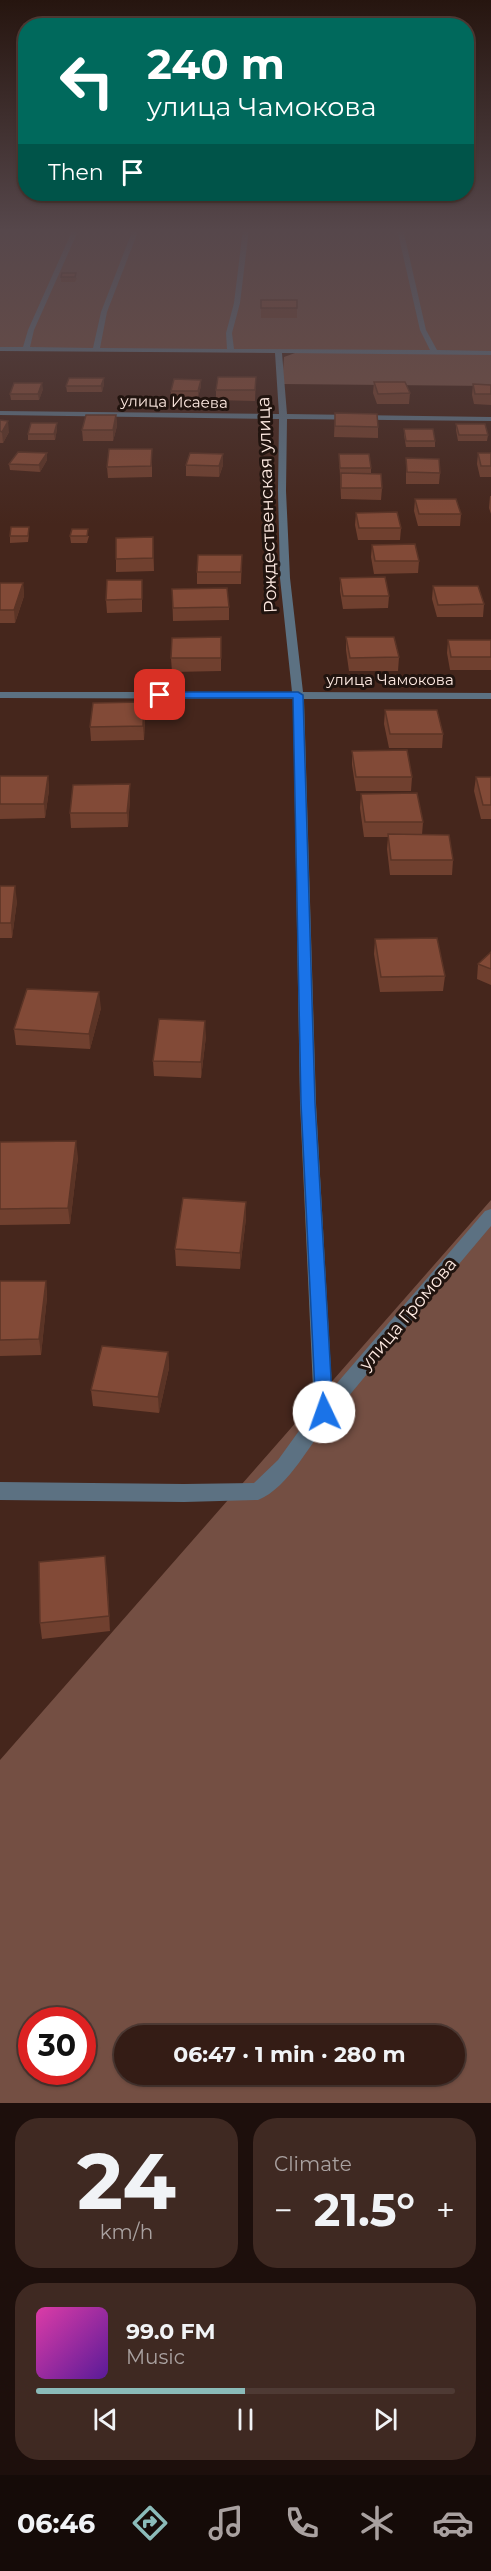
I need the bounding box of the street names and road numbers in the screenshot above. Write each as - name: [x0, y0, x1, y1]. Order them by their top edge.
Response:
- street label: улица Исаева: [119, 391, 228, 412]
- street label: Рождественская улица: [252, 396, 282, 614]
- street label: улица Чамокова: [325, 670, 454, 689]
- street label: улица Громова: [354, 1253, 461, 1375]

